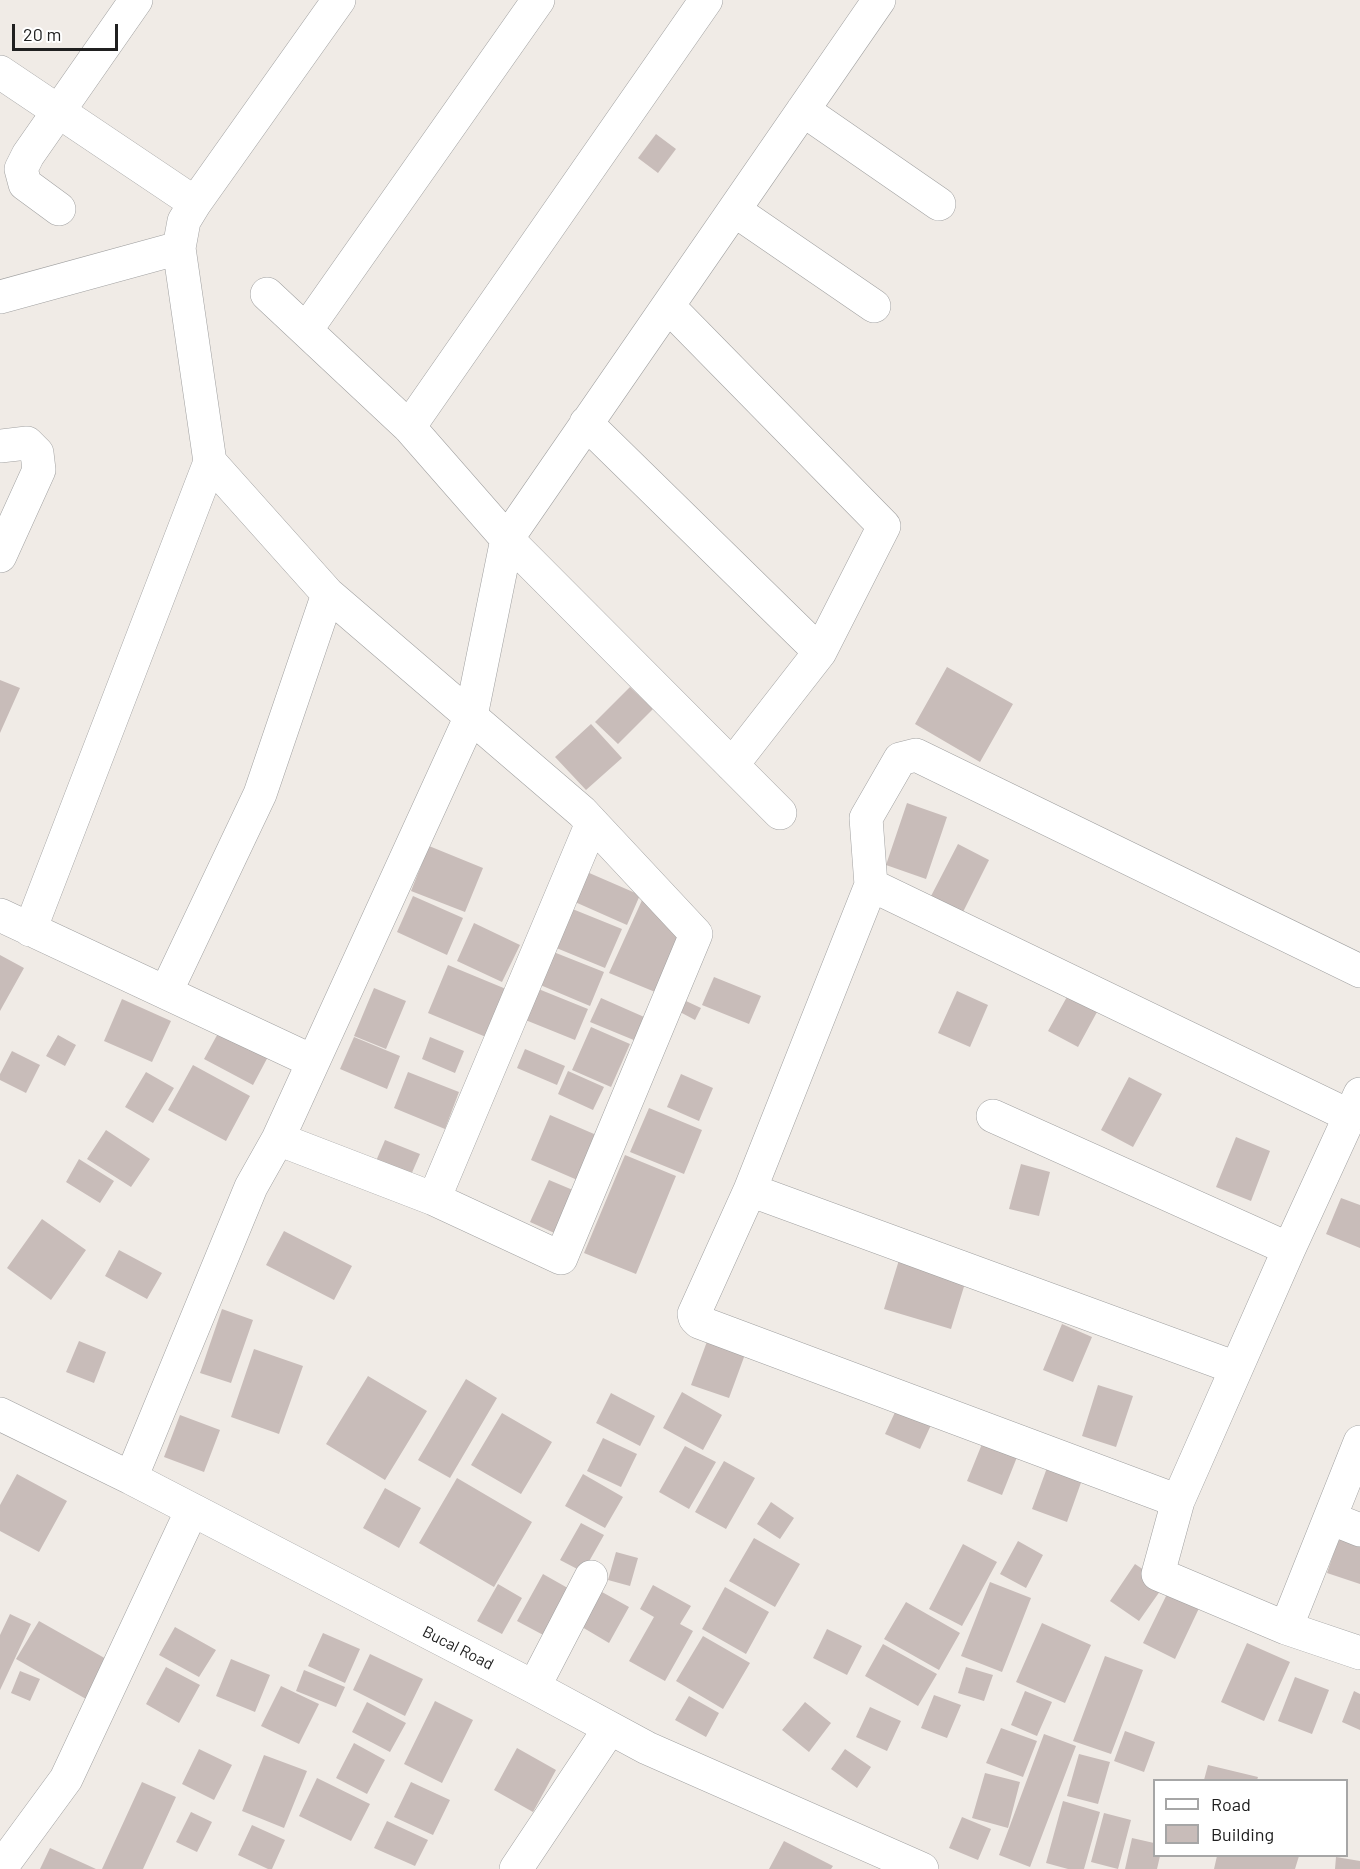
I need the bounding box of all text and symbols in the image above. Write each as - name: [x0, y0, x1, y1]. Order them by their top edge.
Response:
- scale bar: [15, 12, 122, 50]
- text: 20 m: [23, 23, 61, 45]
- street label: Bucal Road: [419, 1622, 497, 1674]
- legend: [1153, 1779, 1348, 1857]
- text: Road: [1211, 1793, 1251, 1815]
- text: Building: [1211, 1823, 1274, 1845]

